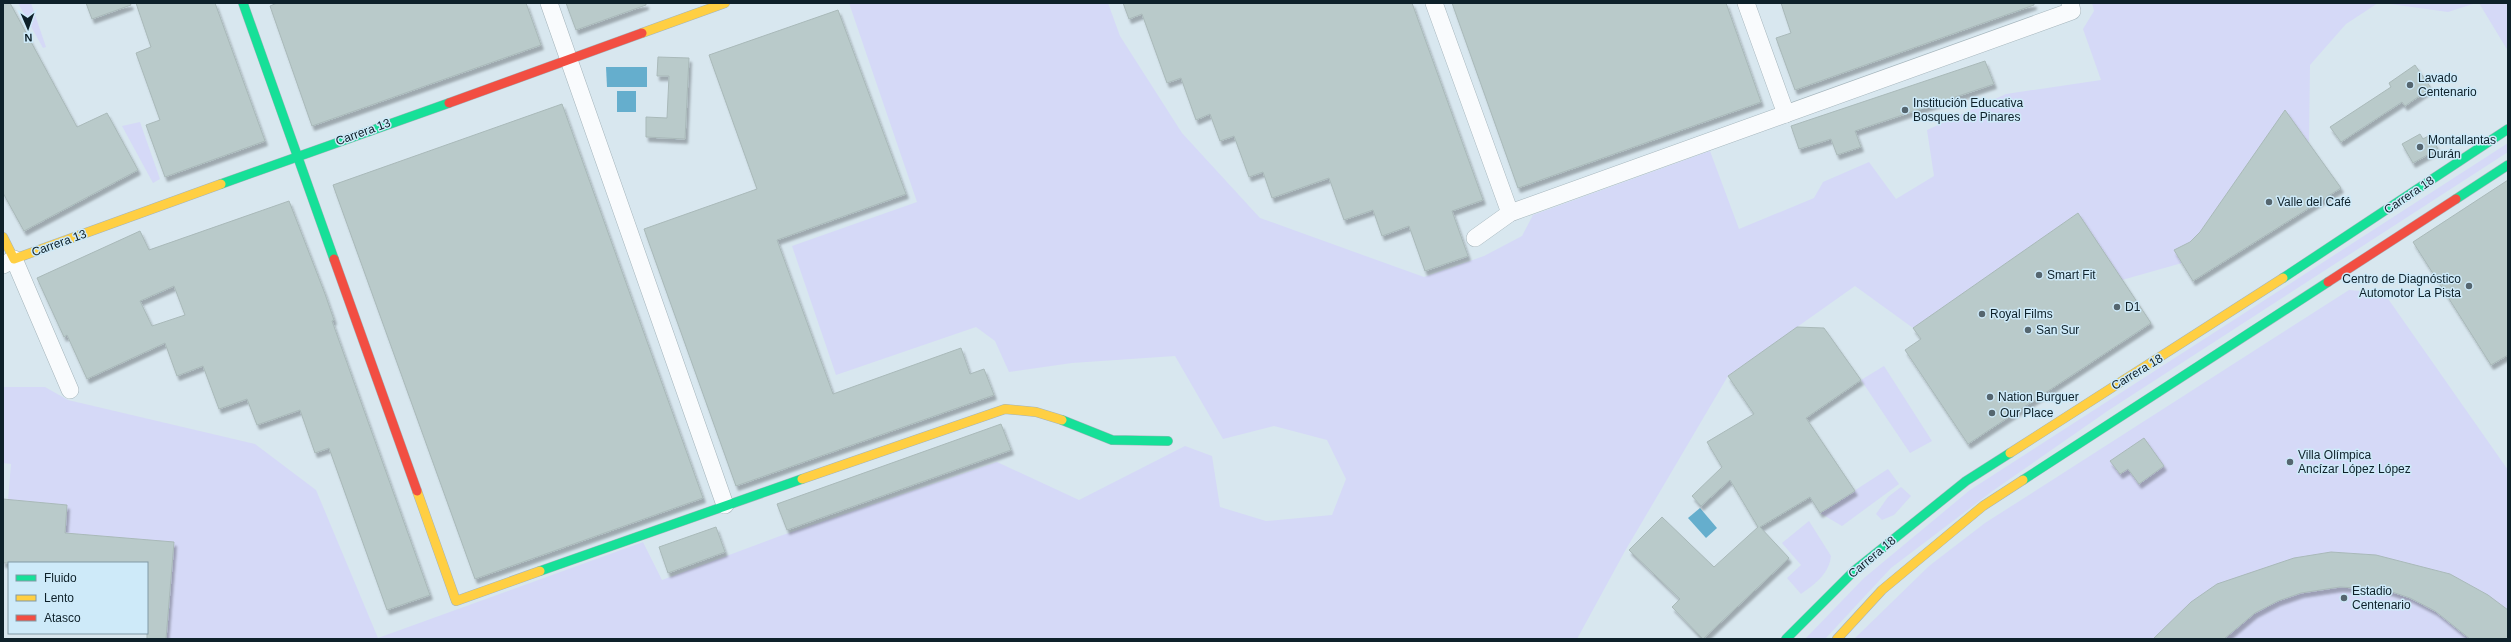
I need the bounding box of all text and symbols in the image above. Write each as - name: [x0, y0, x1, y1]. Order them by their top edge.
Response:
- north arrow: [8, 8, 48, 48]
- text: N: [24, 32, 33, 44]
- place label: Lavado Centenario: [2418, 71, 2477, 99]
- marker: Lavado Centenario: [2405, 80, 2415, 90]
- place label: Institución Educativa Bosques de Pinares: [1913, 96, 2023, 124]
- marker: Institución Educativa Bosques de Pinares: [1900, 105, 1910, 115]
- street label: Carrera 13: [334, 116, 393, 148]
- place label: Montallantas Durán: [2428, 133, 2496, 161]
- marker: Montallantas Durán: [2415, 142, 2425, 152]
- street label: Carrera 18: [2381, 173, 2437, 217]
- place label: Valle del Café: [2277, 195, 2351, 209]
- marker: Valle del Café: [2264, 197, 2274, 207]
- street label: Carrera 13: [30, 227, 89, 259]
- place label: Smart Fit: [2047, 268, 2096, 282]
- marker: Smart Fit: [2034, 270, 2044, 280]
- place label: Centro de Diagnóstico Automotor La Pista: [2342, 272, 2461, 300]
- marker: Centro de Diagnóstico Automotor La Pista: [2464, 281, 2474, 291]
- place label: D1: [2125, 300, 2141, 314]
- marker: D1: [2112, 302, 2122, 312]
- place label: Royal Films: [1990, 307, 2053, 321]
- marker: Royal Films: [1977, 309, 1987, 319]
- place label: San Sur: [2036, 323, 2079, 337]
- marker: San Sur: [2023, 325, 2033, 335]
- street label: Carrera 18: [2109, 351, 2165, 393]
- place label: Nation Burguer: [1998, 390, 2079, 404]
- marker: Nation Burguer: [1985, 392, 1995, 402]
- place label: Our Place: [2000, 406, 2054, 420]
- marker: Our Place: [1987, 408, 1997, 418]
- place label: Villa Olímpica Ancízar López López: [2298, 448, 2411, 476]
- marker: Villa Olímpica Ancízar López López: [2285, 457, 2295, 467]
- street label: Carrera 18: [1846, 533, 1899, 581]
- legend: [8, 562, 148, 634]
- text: Fluido: [44, 571, 77, 585]
- place label: Estadio Centenario: [2352, 584, 2411, 612]
- text: Lento: [44, 591, 74, 605]
- marker: Estadio Centenario: [2339, 593, 2349, 603]
- text: Atasco: [44, 611, 81, 625]

